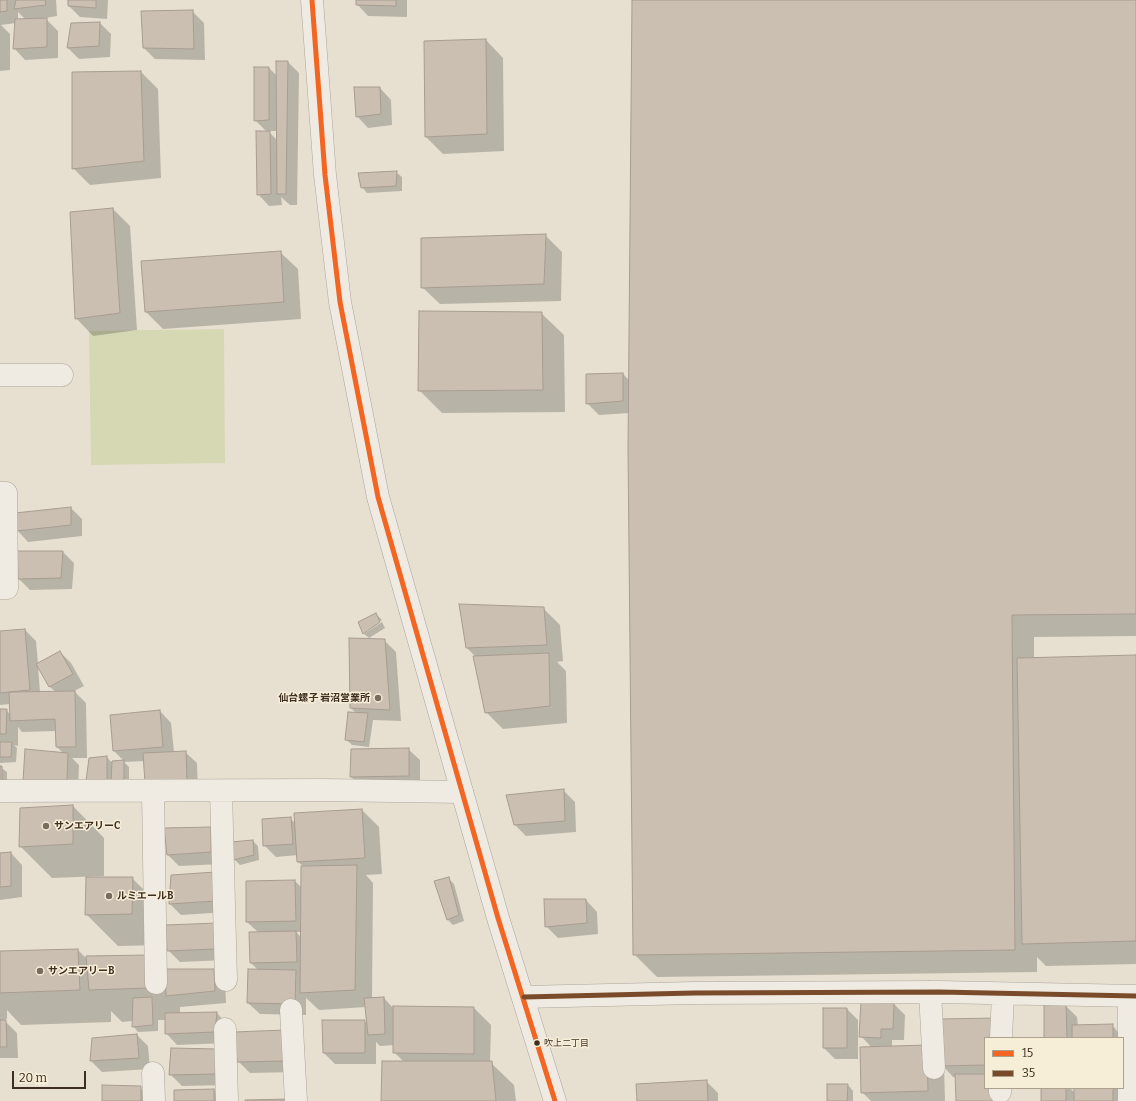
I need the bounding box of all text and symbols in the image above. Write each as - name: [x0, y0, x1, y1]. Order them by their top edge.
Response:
- place label: 仙台螺子 岩沼営業所: [278, 692, 370, 704]
- marker: 仙台螺子 岩沼営業所: [373, 693, 383, 703]
- place label: サンエアリーC: [54, 820, 120, 832]
- marker: サンエアリーC: [41, 821, 51, 831]
- place label: ルミエールB: [117, 890, 173, 902]
- marker: ルミエールB: [104, 891, 114, 901]
- place label: サンエアリーB: [48, 965, 114, 977]
- marker: サンエアリーB: [35, 966, 45, 976]
- legend: [984, 1037, 1124, 1089]
- marker: 吹上二丁目: [532, 1038, 542, 1048]
- place label: 吹上二丁目: [544, 1038, 589, 1048]
- text: 15: [1022, 1046, 1033, 1060]
- scale bar: [14, 1063, 88, 1089]
- text: 35: [1022, 1066, 1035, 1080]
- text: 20 m: [19, 1071, 47, 1085]

